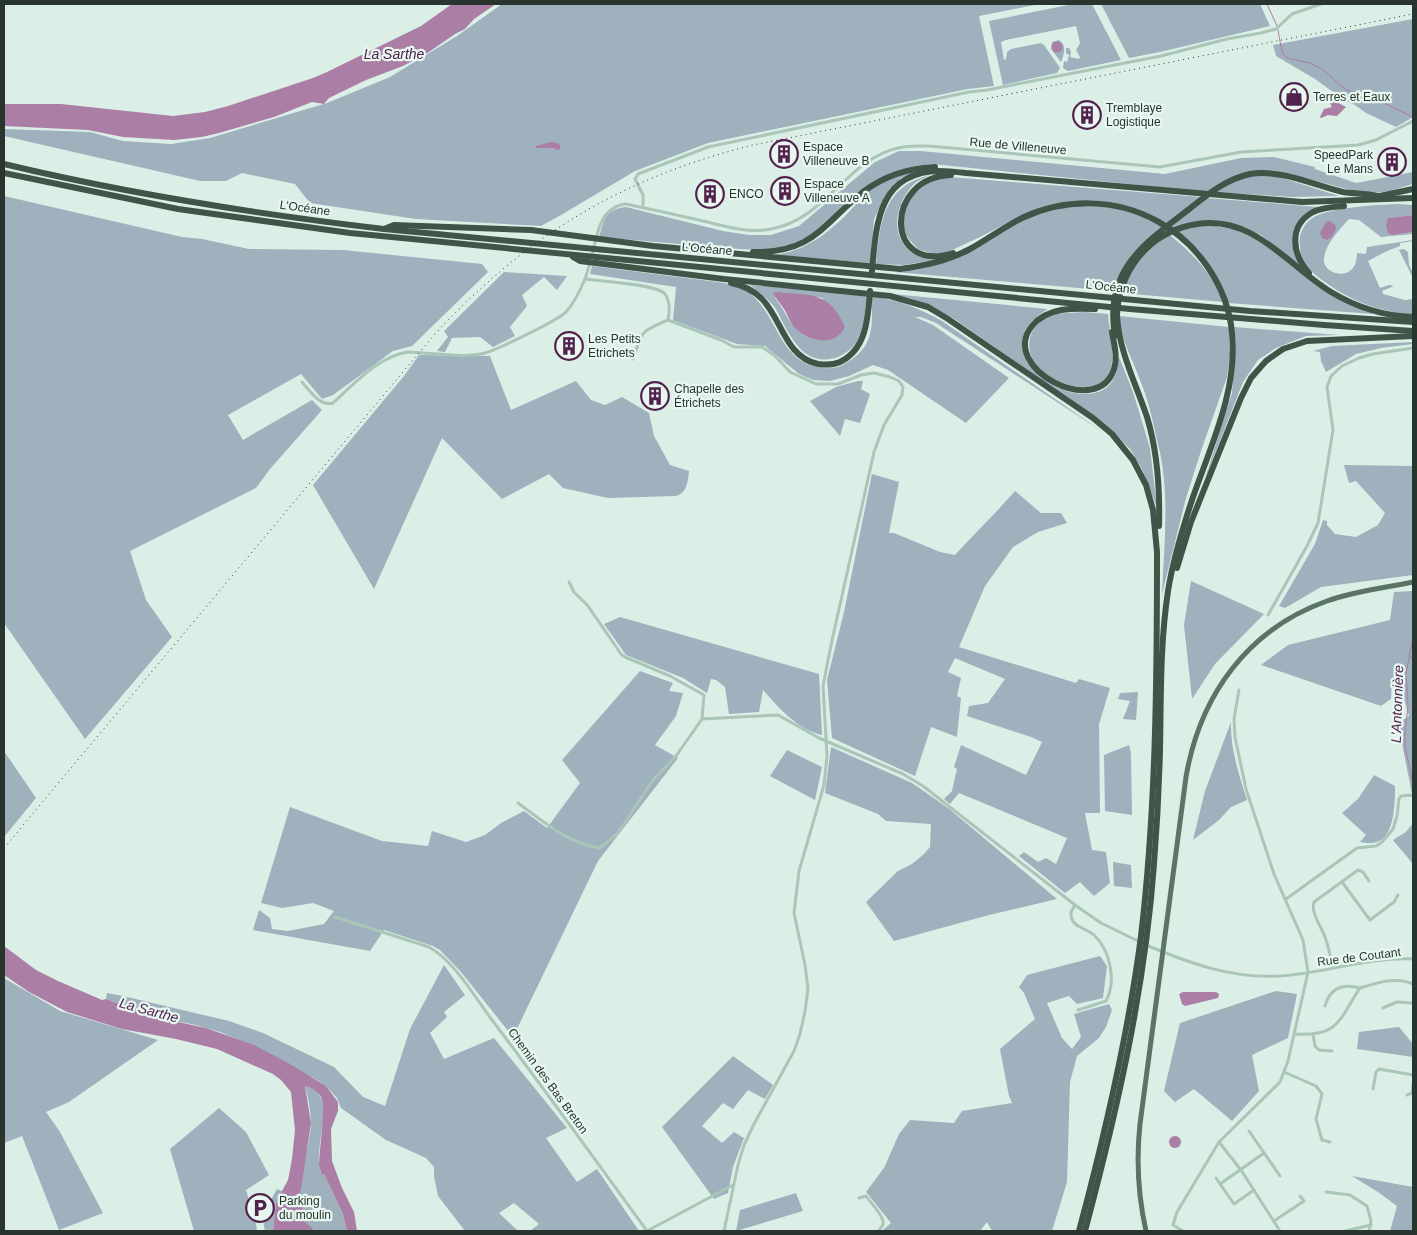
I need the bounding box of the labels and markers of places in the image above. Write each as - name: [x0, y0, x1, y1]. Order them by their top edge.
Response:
- shop icon: Terres et Eaux: [1279, 82, 1309, 112]
- place label: Terres et Eaux: [1313, 90, 1390, 104]
- building icon: Tremblaye Logistique: [1072, 100, 1102, 130]
- place label: Tremblaye Logistique: [1106, 101, 1163, 129]
- building icon: Espace Villeneuve B: [769, 139, 799, 169]
- place label: Espace Villeneuve B: [803, 140, 870, 168]
- building icon: SpeedPark Le Mans: [1377, 147, 1407, 177]
- place label: SpeedPark Le Mans: [1314, 148, 1374, 176]
- building icon: Espace Villeneuve A: [770, 176, 800, 206]
- place label: Espace Villeneuve A: [804, 177, 870, 205]
- building icon: ENCO: [695, 179, 725, 209]
- place label: ENCO: [729, 187, 764, 201]
- building icon: Les Petits Etrichets: [554, 331, 584, 361]
- place label: Les Petits Etrichets: [588, 332, 641, 360]
- building icon: Chapelle des Étrichets: [640, 381, 670, 411]
- place label: Chapelle des Étrichets: [674, 382, 744, 410]
- parking icon: Parking du moulin: [245, 1193, 275, 1223]
- place label: Parking du moulin: [279, 1194, 331, 1222]

